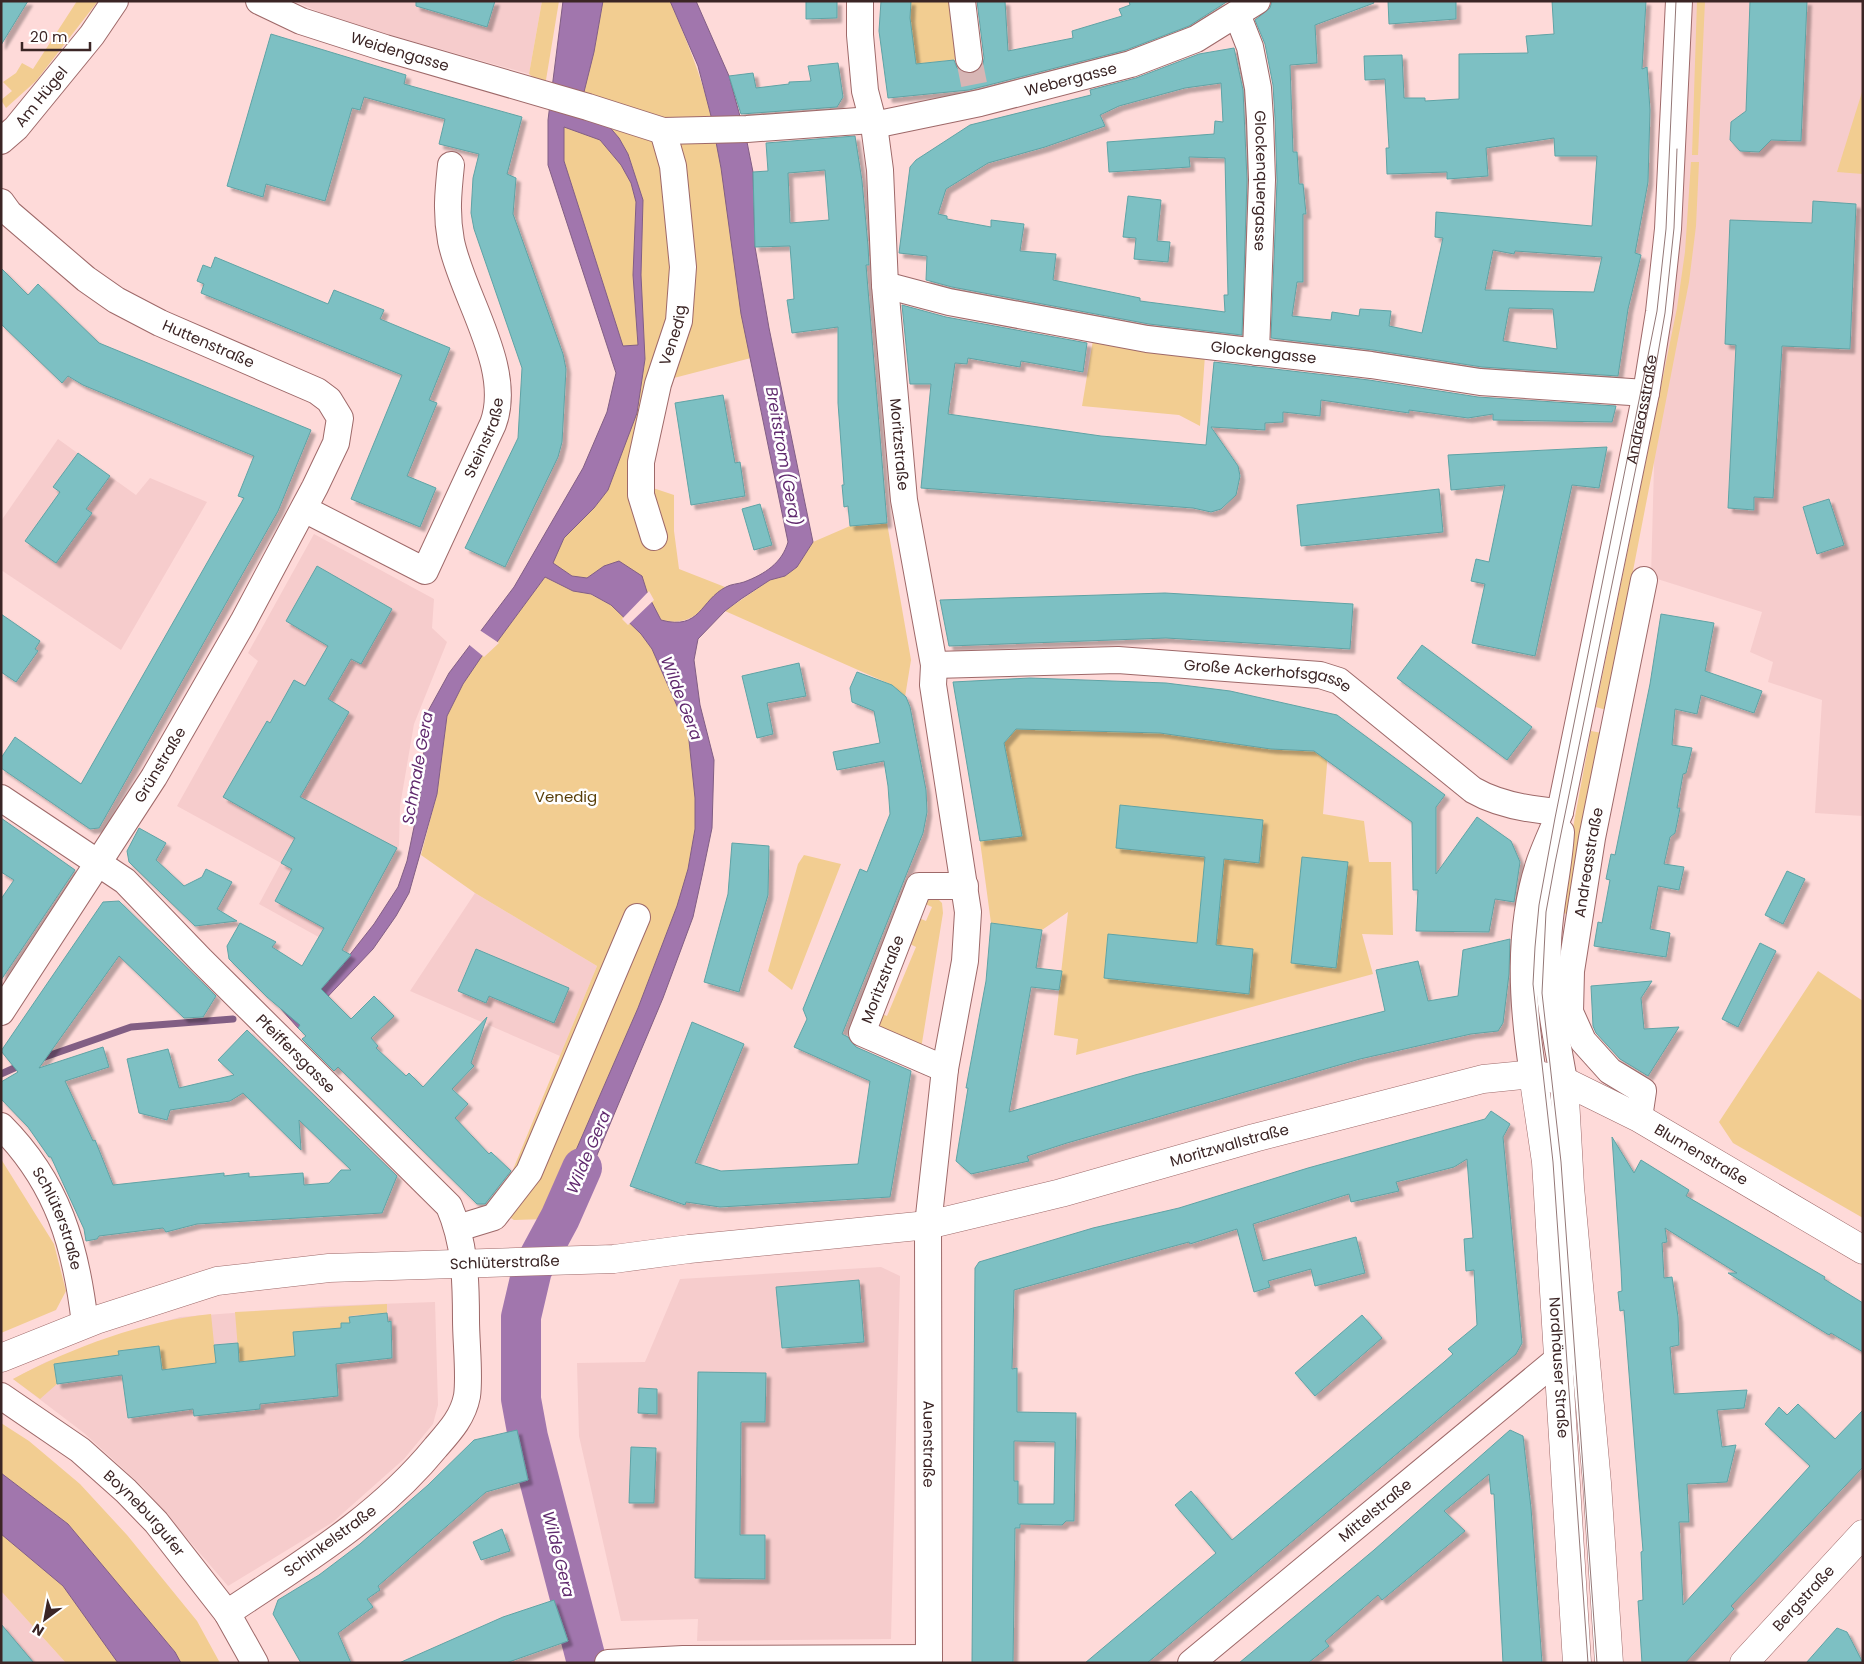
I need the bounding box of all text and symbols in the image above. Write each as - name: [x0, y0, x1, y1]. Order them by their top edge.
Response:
- scale bar: [22, 20, 90, 52]
- text: 20 m: [30, 26, 68, 47]
- street label: Weidengasse: [348, 27, 452, 76]
- street label: Webergasse: [1022, 57, 1119, 101]
- street label: Am Hügel: [10, 62, 72, 131]
- street label: Glockenquergasse: [1249, 110, 1273, 251]
- street label: Venedig: [654, 304, 690, 368]
- street label: Huttenstraße: [159, 314, 258, 373]
- street label: Glockengasse: [1210, 335, 1318, 369]
- street label: Andreasstraße: [1621, 353, 1662, 466]
- water label: Breitstrom (Gera): [760, 385, 807, 527]
- street label: Steinstraße: [458, 397, 508, 481]
- street label: Moritzstraße: [885, 397, 914, 492]
- water label: Wilde Gera: [655, 653, 708, 744]
- street label: Große Ackerhofsgasse: [1183, 654, 1356, 697]
- water label: Schmale Gera: [396, 710, 439, 826]
- street label: Grünstraße: [129, 723, 190, 807]
- park label: Venedig: [535, 786, 597, 807]
- street label: Andreasstraße: [1569, 805, 1608, 919]
- street label: Moritzstraße: [856, 932, 909, 1026]
- street label: Pfeiffersgasse: [251, 1009, 340, 1098]
- water label: Wilde Gera: [561, 1107, 616, 1197]
- street label: Moritzwallstraße: [1167, 1118, 1291, 1171]
- street label: Blumenstraße: [1651, 1118, 1752, 1190]
- street label: Schlüterstraße: [28, 1163, 87, 1272]
- street label: Schlüterstraße: [449, 1250, 560, 1274]
- street label: Nordhäuser Straße: [1544, 1296, 1574, 1439]
- street label: Auenstraße: [918, 1400, 940, 1488]
- street label: Boyneburgufer: [99, 1465, 190, 1561]
- street label: Mittelstraße: [1334, 1474, 1416, 1547]
- street label: Schinkelstraße: [279, 1500, 380, 1581]
- water label: Wilde Gera: [537, 1509, 580, 1600]
- street label: Bergstraße: [1767, 1560, 1839, 1636]
- north arrow: [20, 1594, 70, 1644]
- text: N: [28, 1619, 48, 1641]

